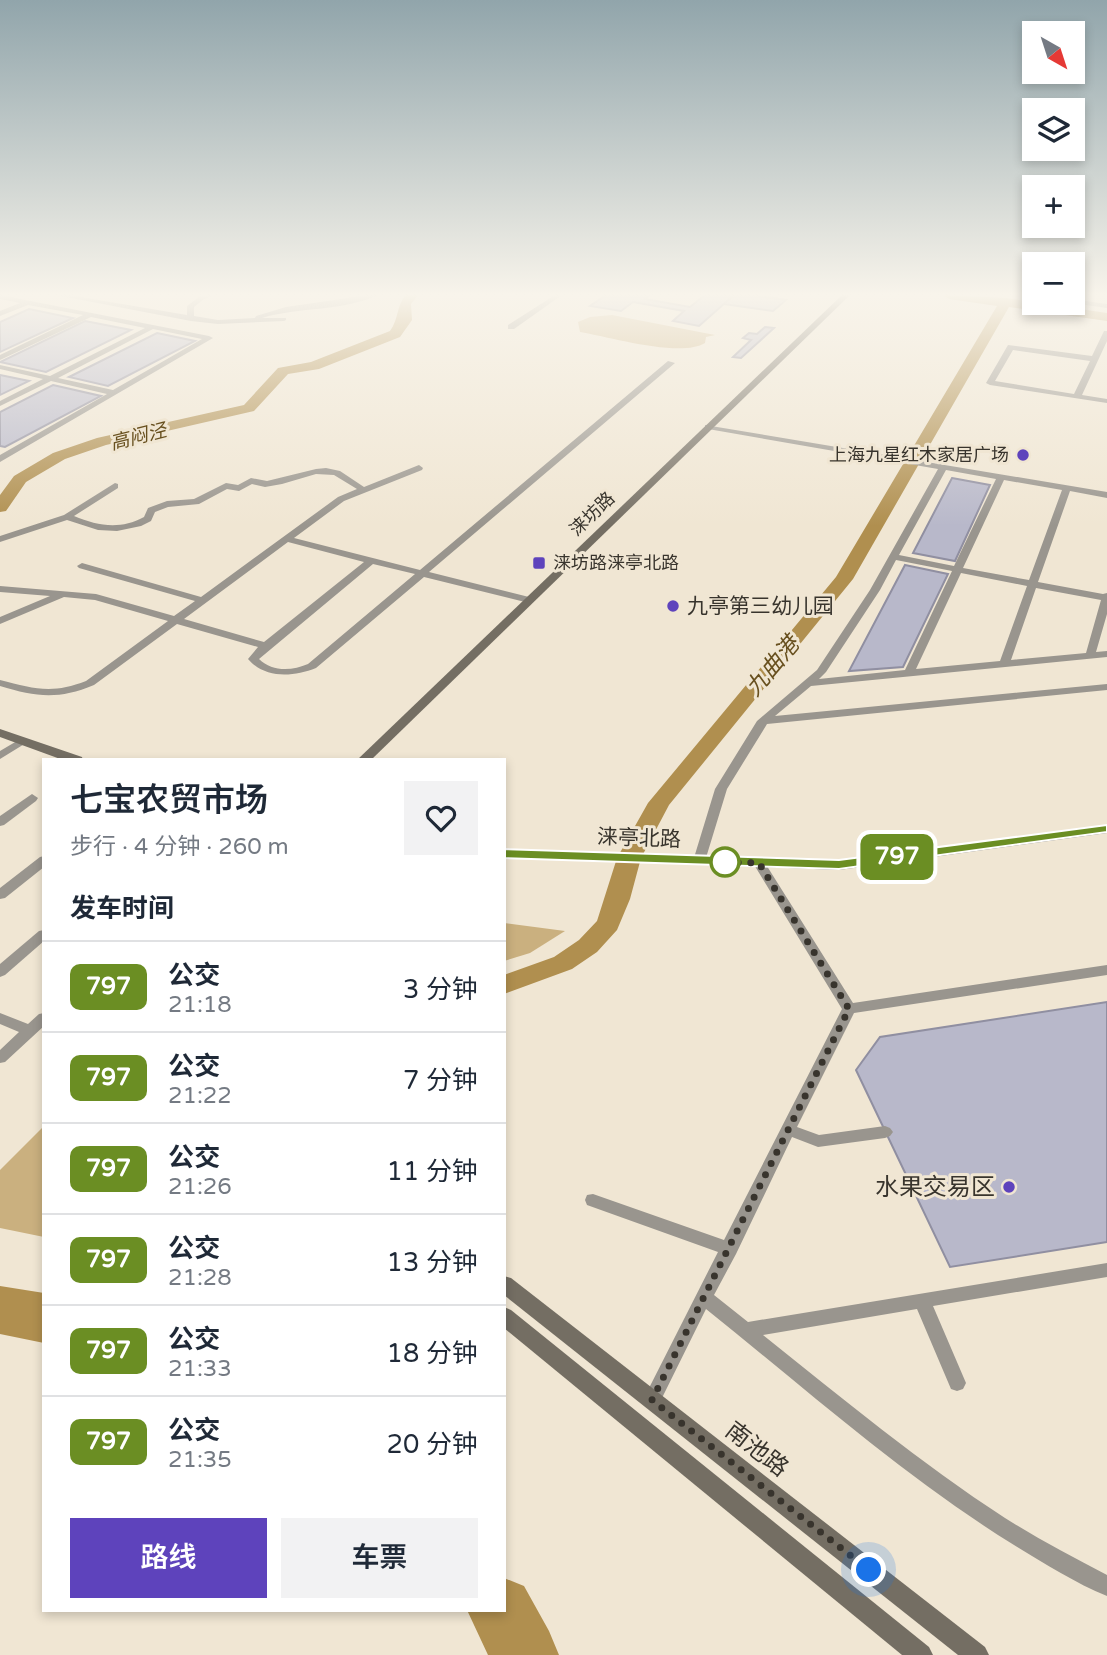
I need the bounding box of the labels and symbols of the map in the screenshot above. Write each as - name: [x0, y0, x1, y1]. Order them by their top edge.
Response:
- north arrow: [1022, 21, 1085, 84]
- water label: 高闷泾: [108, 419, 170, 455]
- place label: 上海九星红木家居广场: [829, 444, 1009, 466]
- marker: 上海九星红木家居广场: [1015, 447, 1031, 463]
- street label: 涞坊路: [565, 487, 619, 541]
- place label: 涞坊路涞亭北路: [553, 552, 679, 574]
- marker: 涞坊路涞亭北路: [531, 555, 547, 571]
- place label: 九亭第三幼儿园: [687, 594, 834, 619]
- marker: 九亭第三幼儿园: [665, 598, 681, 614]
- water label: 九曲港: [740, 629, 808, 702]
- street label: 涞亭北路: [597, 825, 681, 852]
- line badge: 797: [857, 834, 937, 880]
- unlabelled marker: [710, 847, 740, 877]
- place label: 水果交易区: [875, 1173, 995, 1202]
- marker: 水果交易区: [1001, 1179, 1017, 1195]
- street label: 南池路: [719, 1416, 794, 1483]
- your location: [851, 1552, 886, 1587]

